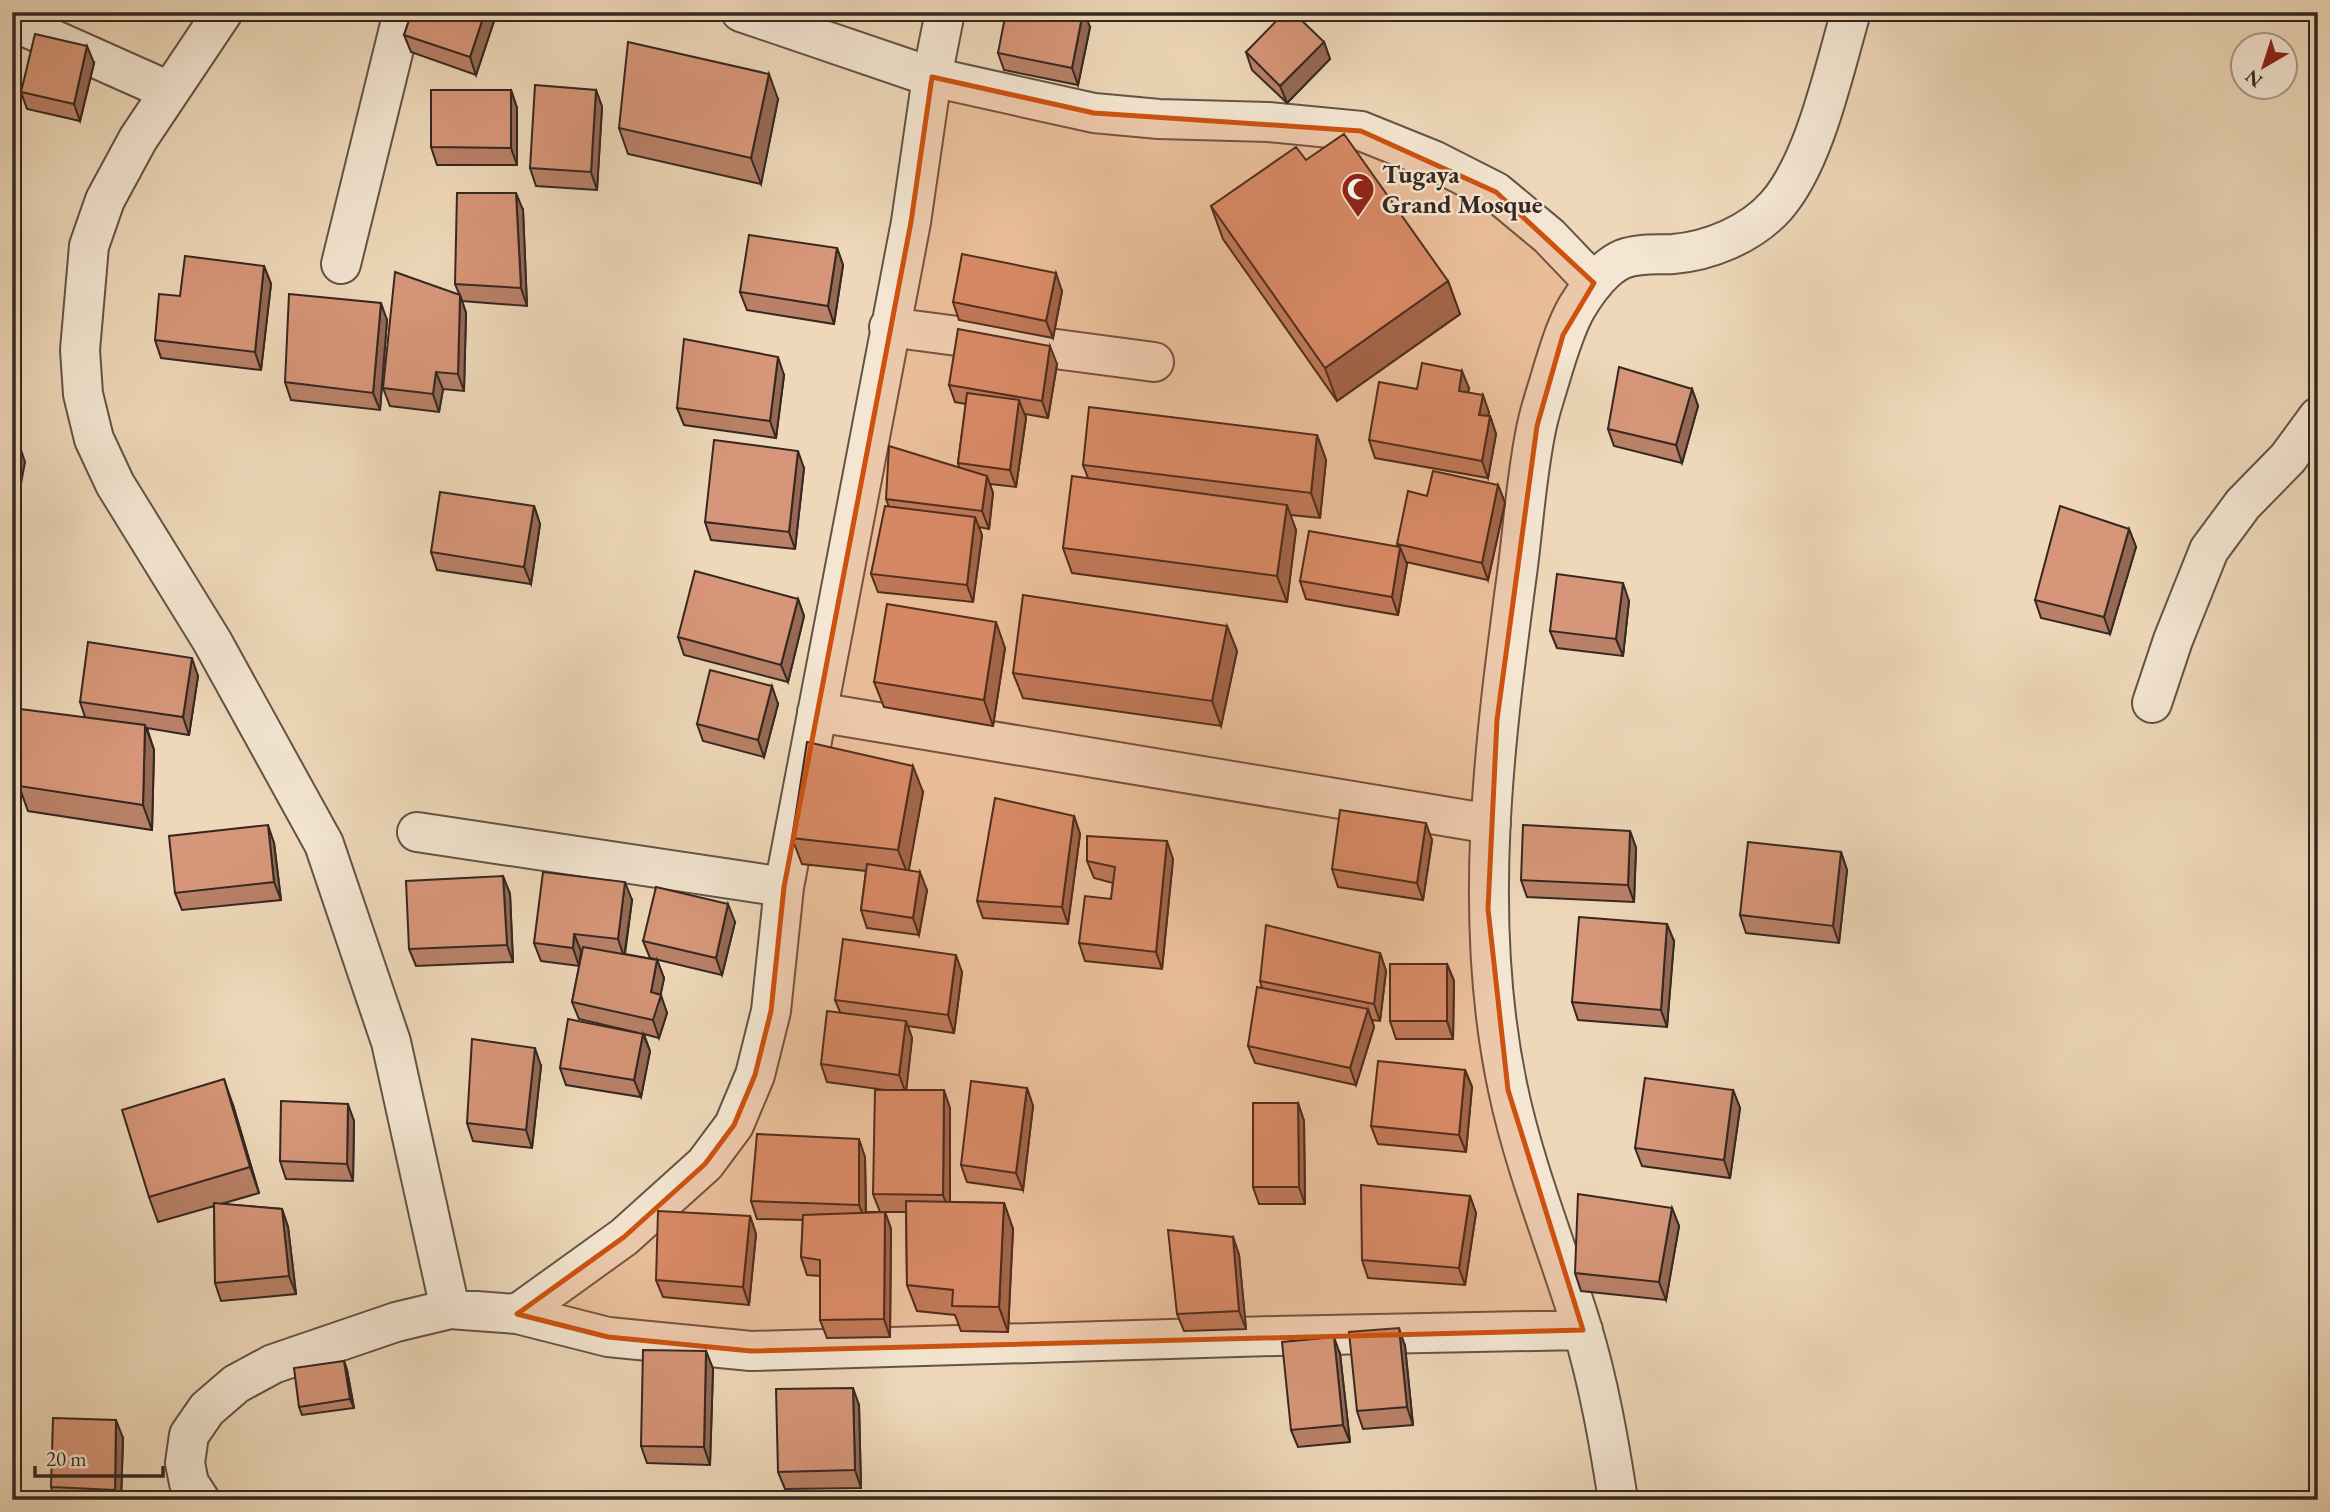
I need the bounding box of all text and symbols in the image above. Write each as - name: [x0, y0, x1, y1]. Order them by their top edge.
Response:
- north arrow: [2228, 32, 2298, 102]
- text: N: [2239, 64, 2267, 93]
- place label: Tugaya Grand Mosque: [1382, 157, 1543, 221]
- mosque icon: Tugaya Grand Mosque: [1339, 170, 1377, 219]
- scale bar: [35, 1435, 163, 1479]
- text: 20 m: [46, 1445, 87, 1472]

